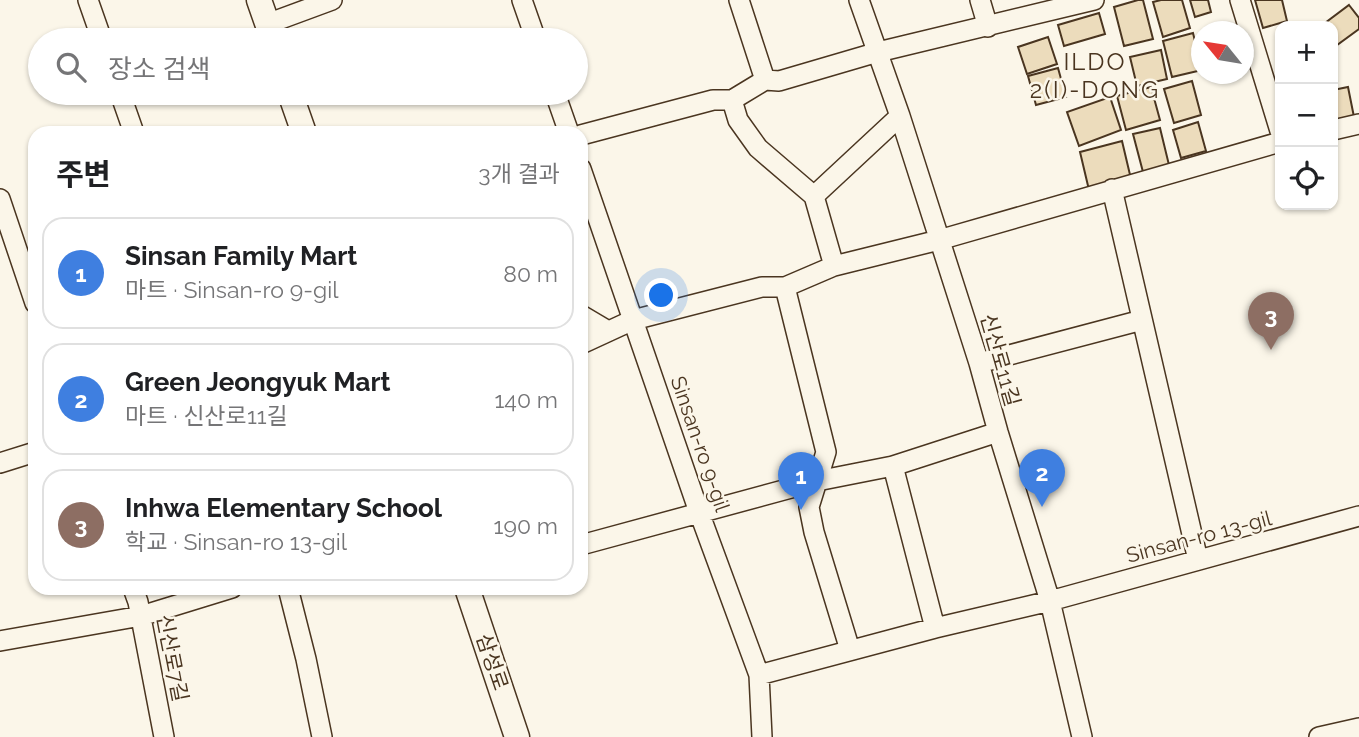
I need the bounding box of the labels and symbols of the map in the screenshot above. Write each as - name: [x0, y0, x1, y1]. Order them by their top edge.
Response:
- north arrow: [1191, 21, 1254, 84]
- district label: ILDO 2(I)-DONG: [1030, 47, 1160, 104]
- your location: [644, 278, 678, 312]
- pin: 3: [1248, 292, 1294, 350]
- street label: 신산로11길: [975, 311, 1026, 409]
- street label: Sinsan-ro 9-gil: [666, 373, 735, 515]
- pin: 2: [1019, 449, 1065, 507]
- pin: 1: [778, 452, 824, 510]
- street label: Sinsan-ro 13-gil: [1123, 505, 1275, 568]
- street label: 신산로7길: [152, 612, 193, 704]
- street label: 삼성로: [471, 630, 514, 693]

